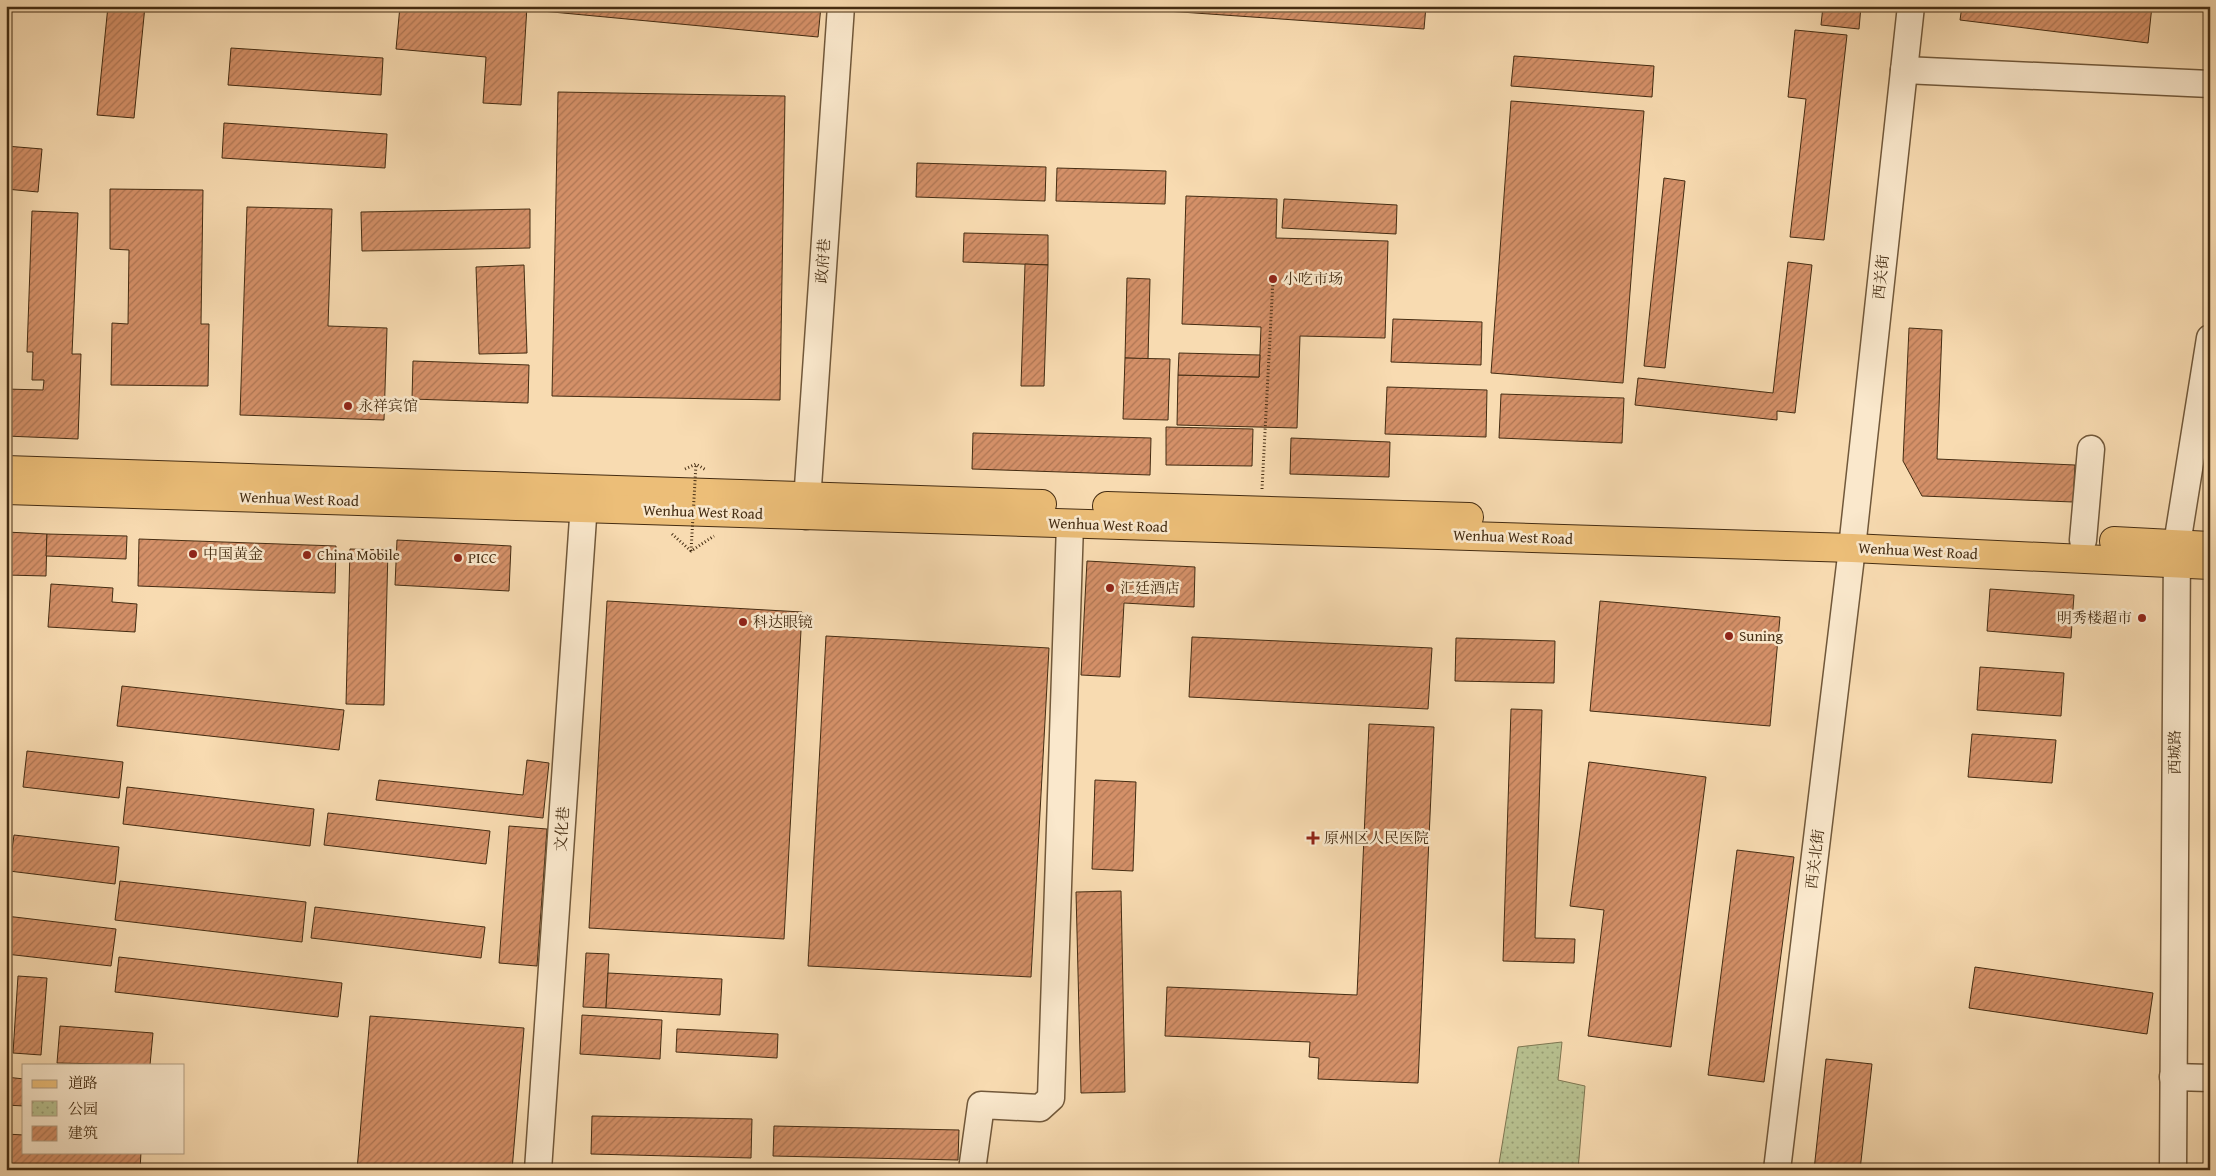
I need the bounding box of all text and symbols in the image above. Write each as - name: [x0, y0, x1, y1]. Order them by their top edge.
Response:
- street label: 政府巷: [810, 238, 835, 284]
- street label: 西关街: [1868, 253, 1893, 300]
- place label: 小吃市场: [1283, 268, 1343, 289]
- marker: 小吃市场: [1267, 273, 1279, 285]
- place label: 永祥宾馆: [358, 395, 418, 416]
- marker: 永祥宾馆: [342, 400, 354, 412]
- street label: Wenhua West Road: [239, 486, 359, 511]
- street label: Wenhua West Road: [643, 499, 763, 524]
- street label: Wenhua West Road: [1048, 512, 1168, 537]
- street label: Wenhua West Road: [1453, 524, 1573, 549]
- street label: Wenhua West Road: [1858, 537, 1978, 564]
- place label: 中国黄金: [203, 543, 263, 564]
- place label: China Mobile: [317, 544, 400, 565]
- place label: PICC: [468, 547, 497, 568]
- marker: 中国黄金: [187, 548, 199, 560]
- marker: China Mobile: [301, 549, 313, 561]
- marker: PICC: [452, 552, 464, 564]
- place label: 汇廷酒店: [1120, 577, 1180, 598]
- marker: 汇廷酒店: [1104, 582, 1116, 594]
- place label: 明秀楼超市: [2057, 607, 2132, 628]
- place label: 科达眼镜: [753, 611, 813, 632]
- marker: 明秀楼超市: [2136, 612, 2148, 624]
- marker: 科达眼镜: [737, 616, 749, 628]
- place label: Suning: [1739, 625, 1783, 646]
- marker: Suning: [1723, 630, 1735, 642]
- street label: 西城路: [2164, 729, 2185, 775]
- street label: 文化巷: [549, 806, 574, 852]
- place label: 原州区人民医院: [1324, 827, 1429, 848]
- street label: 西关北街: [1800, 828, 1829, 890]
- marker: 原州区人民医院: [1306, 831, 1320, 845]
- legend: [22, 1064, 185, 1154]
- text: 道路: [68, 1072, 98, 1093]
- text: 公园: [68, 1098, 98, 1119]
- text: 建筑: [68, 1122, 98, 1143]

